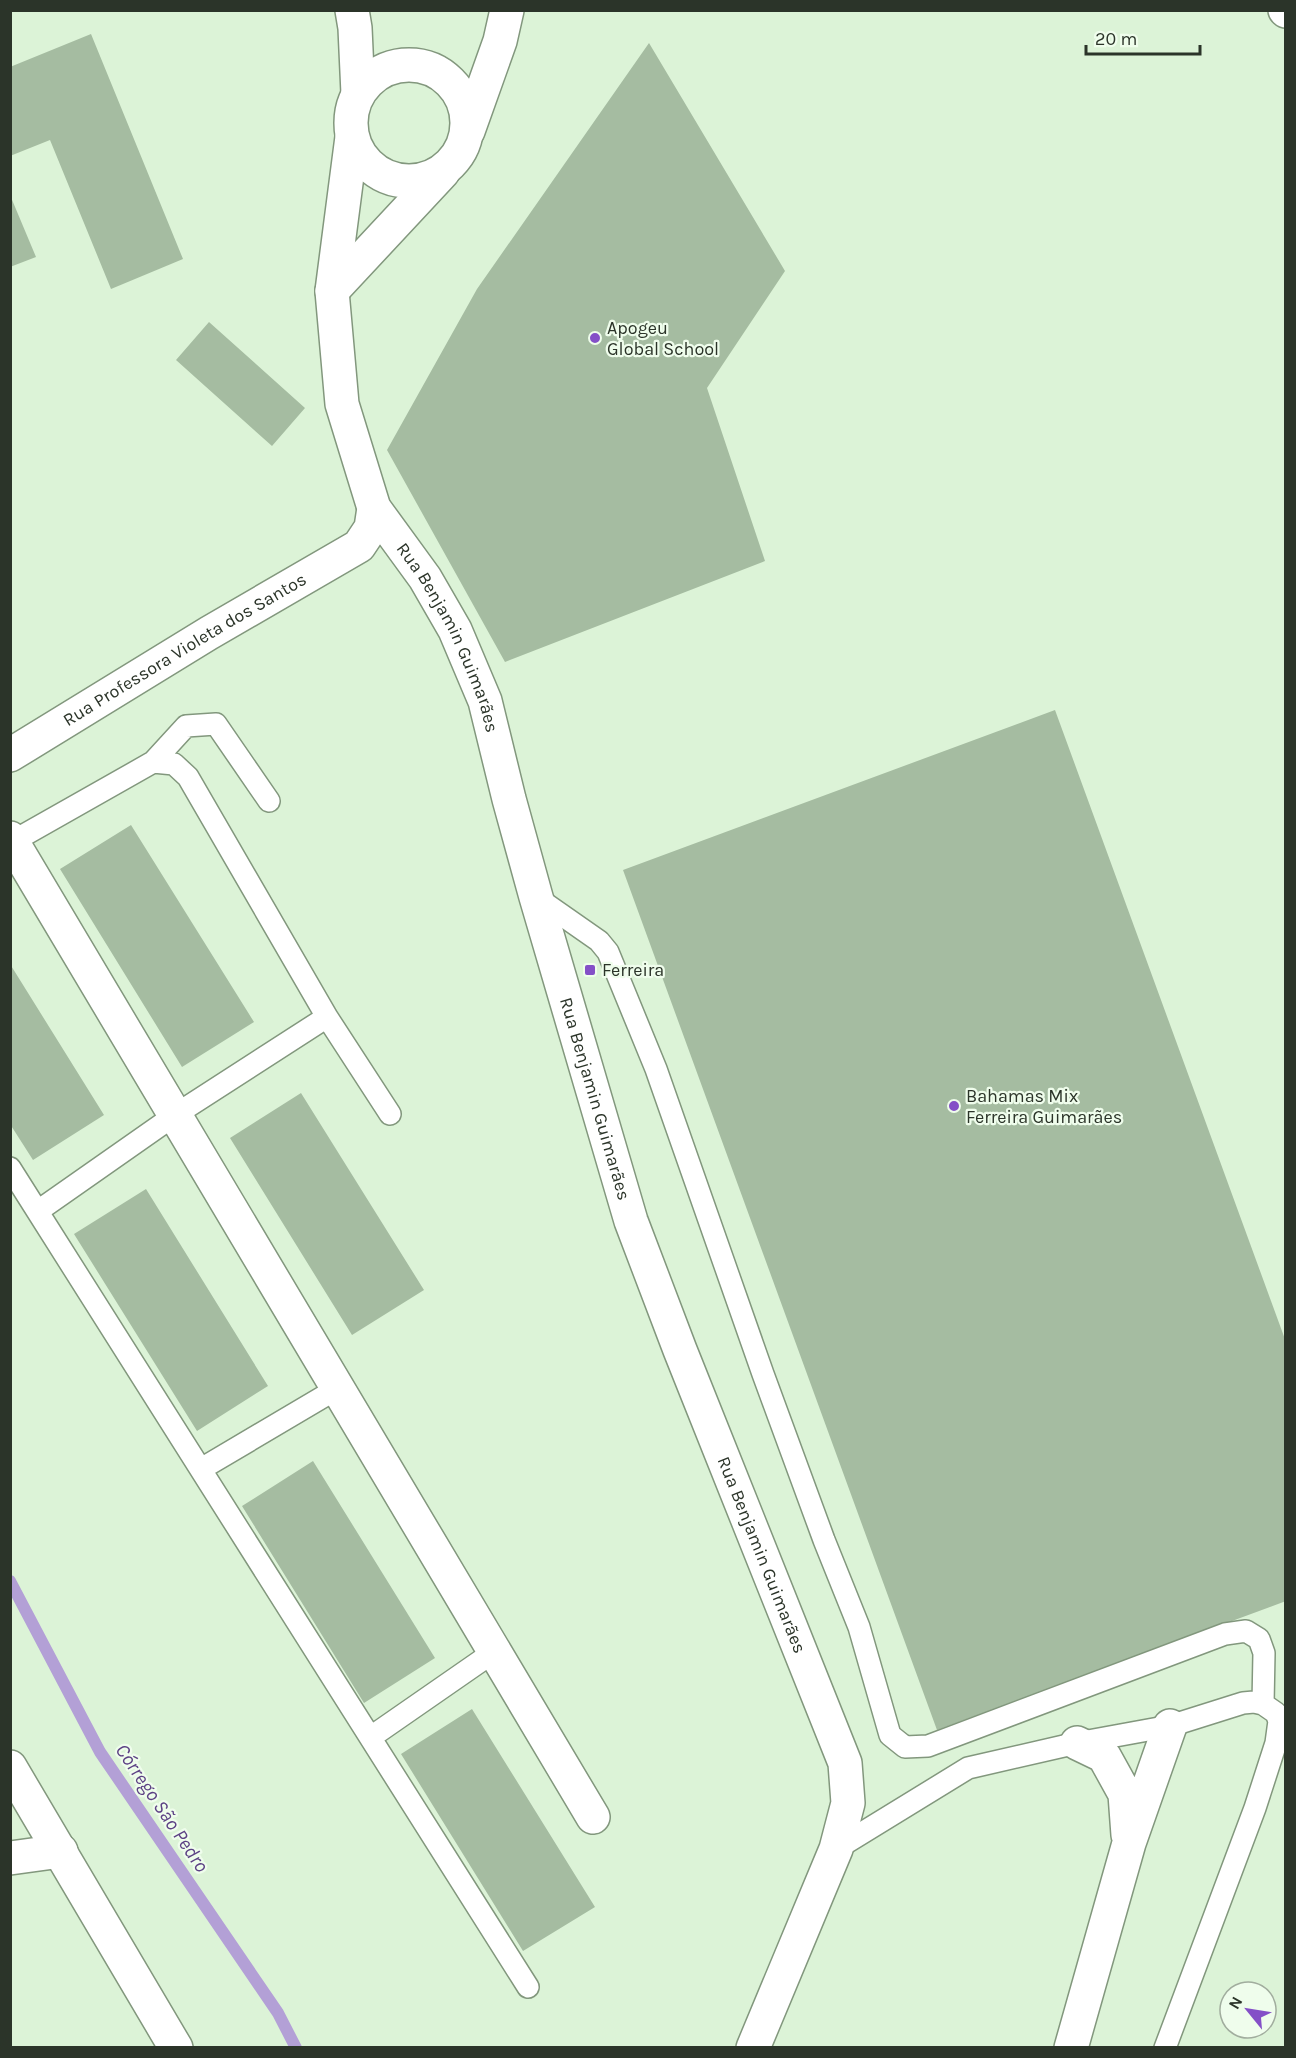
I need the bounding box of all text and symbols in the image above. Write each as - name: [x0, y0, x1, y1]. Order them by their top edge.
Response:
- scale bar: [1086, 18, 1200, 56]
- text: 20 m: [1095, 28, 1137, 50]
- place label: Apogeu Global School: [607, 317, 719, 360]
- marker: Apogeu Global School: [588, 331, 602, 345]
- street label: Rua Benjamin Guimarães: [392, 538, 503, 735]
- street label: Rua Professora Violeta dos Santos: [59, 568, 310, 731]
- place label: Ferreira: [602, 959, 664, 981]
- marker: Ferreira: [583, 963, 597, 977]
- street label: Rua Benjamin Guimarães: [555, 995, 635, 1203]
- place label: Bahamas Mix Ferreira Guimarães: [966, 1085, 1122, 1128]
- marker: Bahamas Mix Ferreira Guimarães: [947, 1099, 961, 1113]
- street label: Rua Benjamin Guimarães: [713, 1453, 811, 1656]
- water label: Córrego São Pedro: [111, 1739, 214, 1877]
- north arrow: [1218, 1980, 1278, 2040]
- text: N: [1224, 1993, 1247, 2012]

